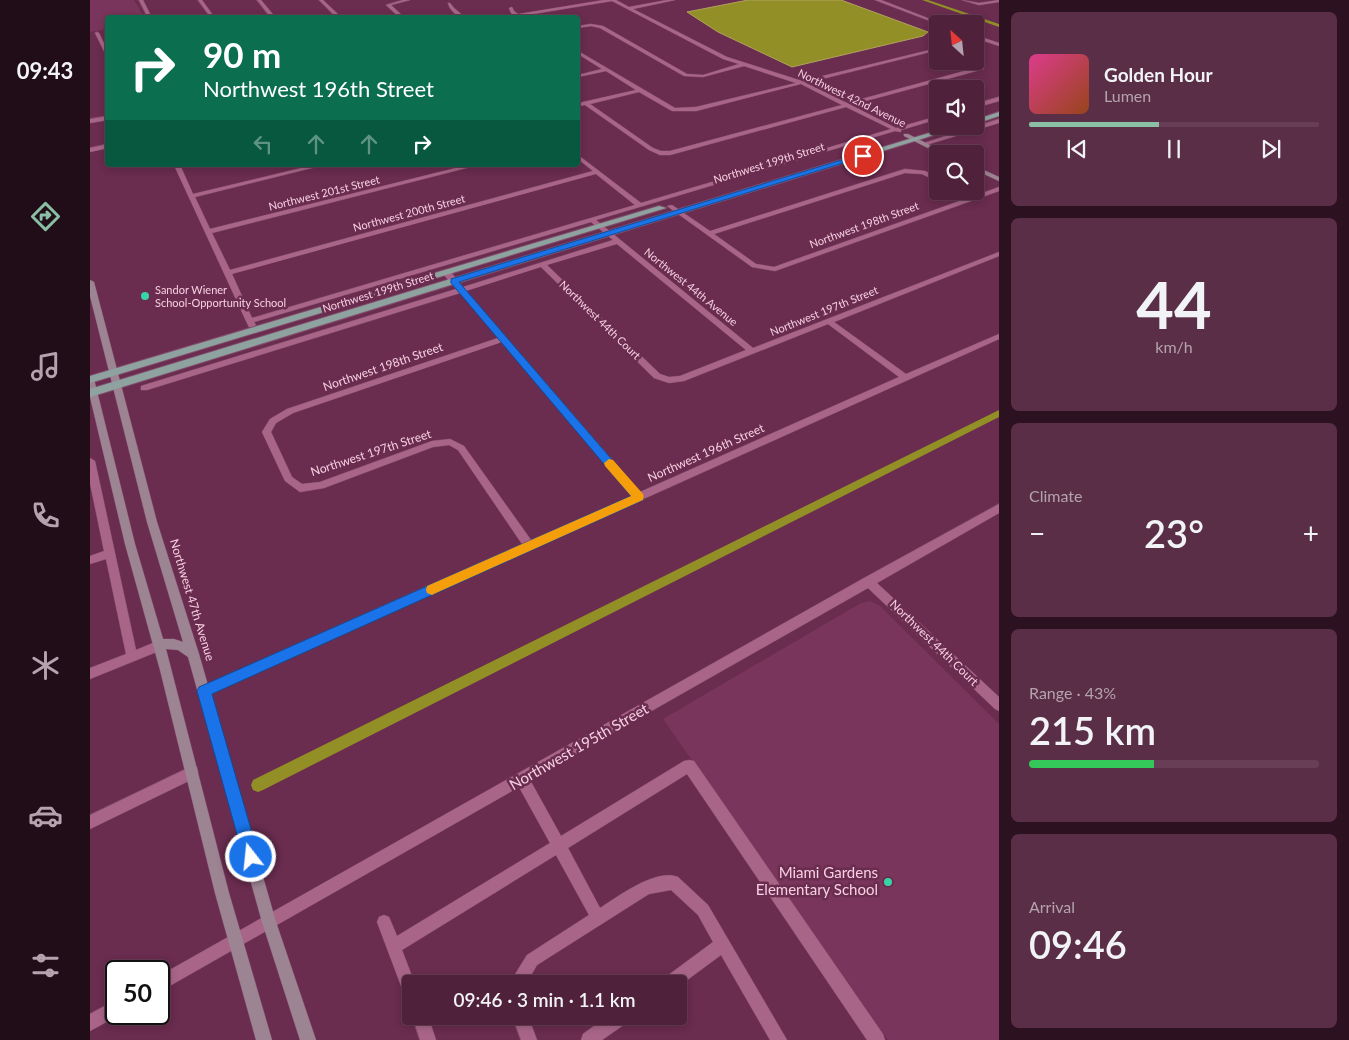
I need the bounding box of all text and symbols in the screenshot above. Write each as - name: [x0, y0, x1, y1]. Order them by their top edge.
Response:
- north arrow: [929, 15, 984, 70]
- map controls: [929, 15, 984, 200]
- text: 90 m: [203, 33, 281, 75]
- icon: right: [120, 35, 185, 100]
- text: 09:43: [17, 57, 73, 84]
- text: Golden Hour: [1104, 63, 1213, 86]
- street label: Northwest 42nd Avenue: [796, 66, 908, 129]
- text: Northwest 196th Street: [203, 75, 434, 102]
- button: sound: [929, 80, 984, 135]
- text: Lumen: [1104, 86, 1151, 105]
- icon: left: [249, 130, 277, 158]
- icon: ahead: [302, 130, 330, 158]
- icon: ahead: [355, 130, 383, 158]
- icon: right: [408, 130, 436, 158]
- pin: [842, 135, 884, 177]
- icon: previous: [1063, 135, 1091, 163]
- icon: pause: [1160, 135, 1188, 163]
- icon: next: [1257, 135, 1285, 163]
- street label: Northwest 199th Street: [712, 139, 826, 186]
- icon: arrive: [849, 142, 877, 170]
- button: search: [929, 145, 984, 200]
- street label: Northwest 201st Street: [267, 172, 381, 213]
- street label: Northwest 200th Street: [351, 191, 466, 234]
- icon: directions: [28, 199, 63, 234]
- street label: Northwest 198th Street: [807, 199, 920, 250]
- street label: Northwest 44th Avenue: [642, 245, 741, 328]
- text: 44: [1136, 265, 1212, 343]
- street label: Northwest 199th Street: [321, 268, 435, 315]
- street label: Northwest 44th Court: [557, 278, 644, 362]
- place label: Sandor Wiener School-Opportunity School: [155, 283, 286, 309]
- street label: Northwest 197th Street: [768, 283, 880, 338]
- marker: Sandor Wiener School-Opportunity School: [139, 290, 151, 302]
- text: km/h: [1155, 337, 1193, 356]
- street label: Northwest 198th Street: [321, 339, 445, 394]
- icon: music: [28, 349, 63, 384]
- street label: Northwest 196th Street: [645, 420, 767, 485]
- street label: Northwest 197th Street: [309, 426, 434, 479]
- text: Climate: [1029, 486, 1082, 505]
- icon: phone: [28, 498, 63, 533]
- text: 23°: [1144, 510, 1204, 556]
- text: −: [1029, 516, 1045, 550]
- text: +: [1303, 516, 1319, 550]
- street label: Northwest 47th Avenue: [167, 537, 218, 663]
- street label: Northwest 44th Court: [887, 596, 982, 689]
- icon: climate: [28, 648, 63, 683]
- text: Range · 43%: [1029, 683, 1116, 702]
- street label: Northwest 195th Street: [506, 699, 652, 793]
- text: 215 km: [1029, 707, 1156, 753]
- icon: car: [28, 798, 63, 833]
- position arrow: [224, 830, 276, 882]
- place label: Miami Gardens Elementary School: [756, 863, 878, 898]
- marker: Miami Gardens Elementary School: [882, 876, 894, 888]
- text: Arrival: [1029, 897, 1075, 916]
- text: 09:46: [1029, 921, 1127, 967]
- icon: filters: [28, 948, 63, 983]
- speed limit sign: 50: [105, 960, 170, 1025]
- text: 09:46 · 3 min · 1.1 km: [454, 988, 635, 1011]

